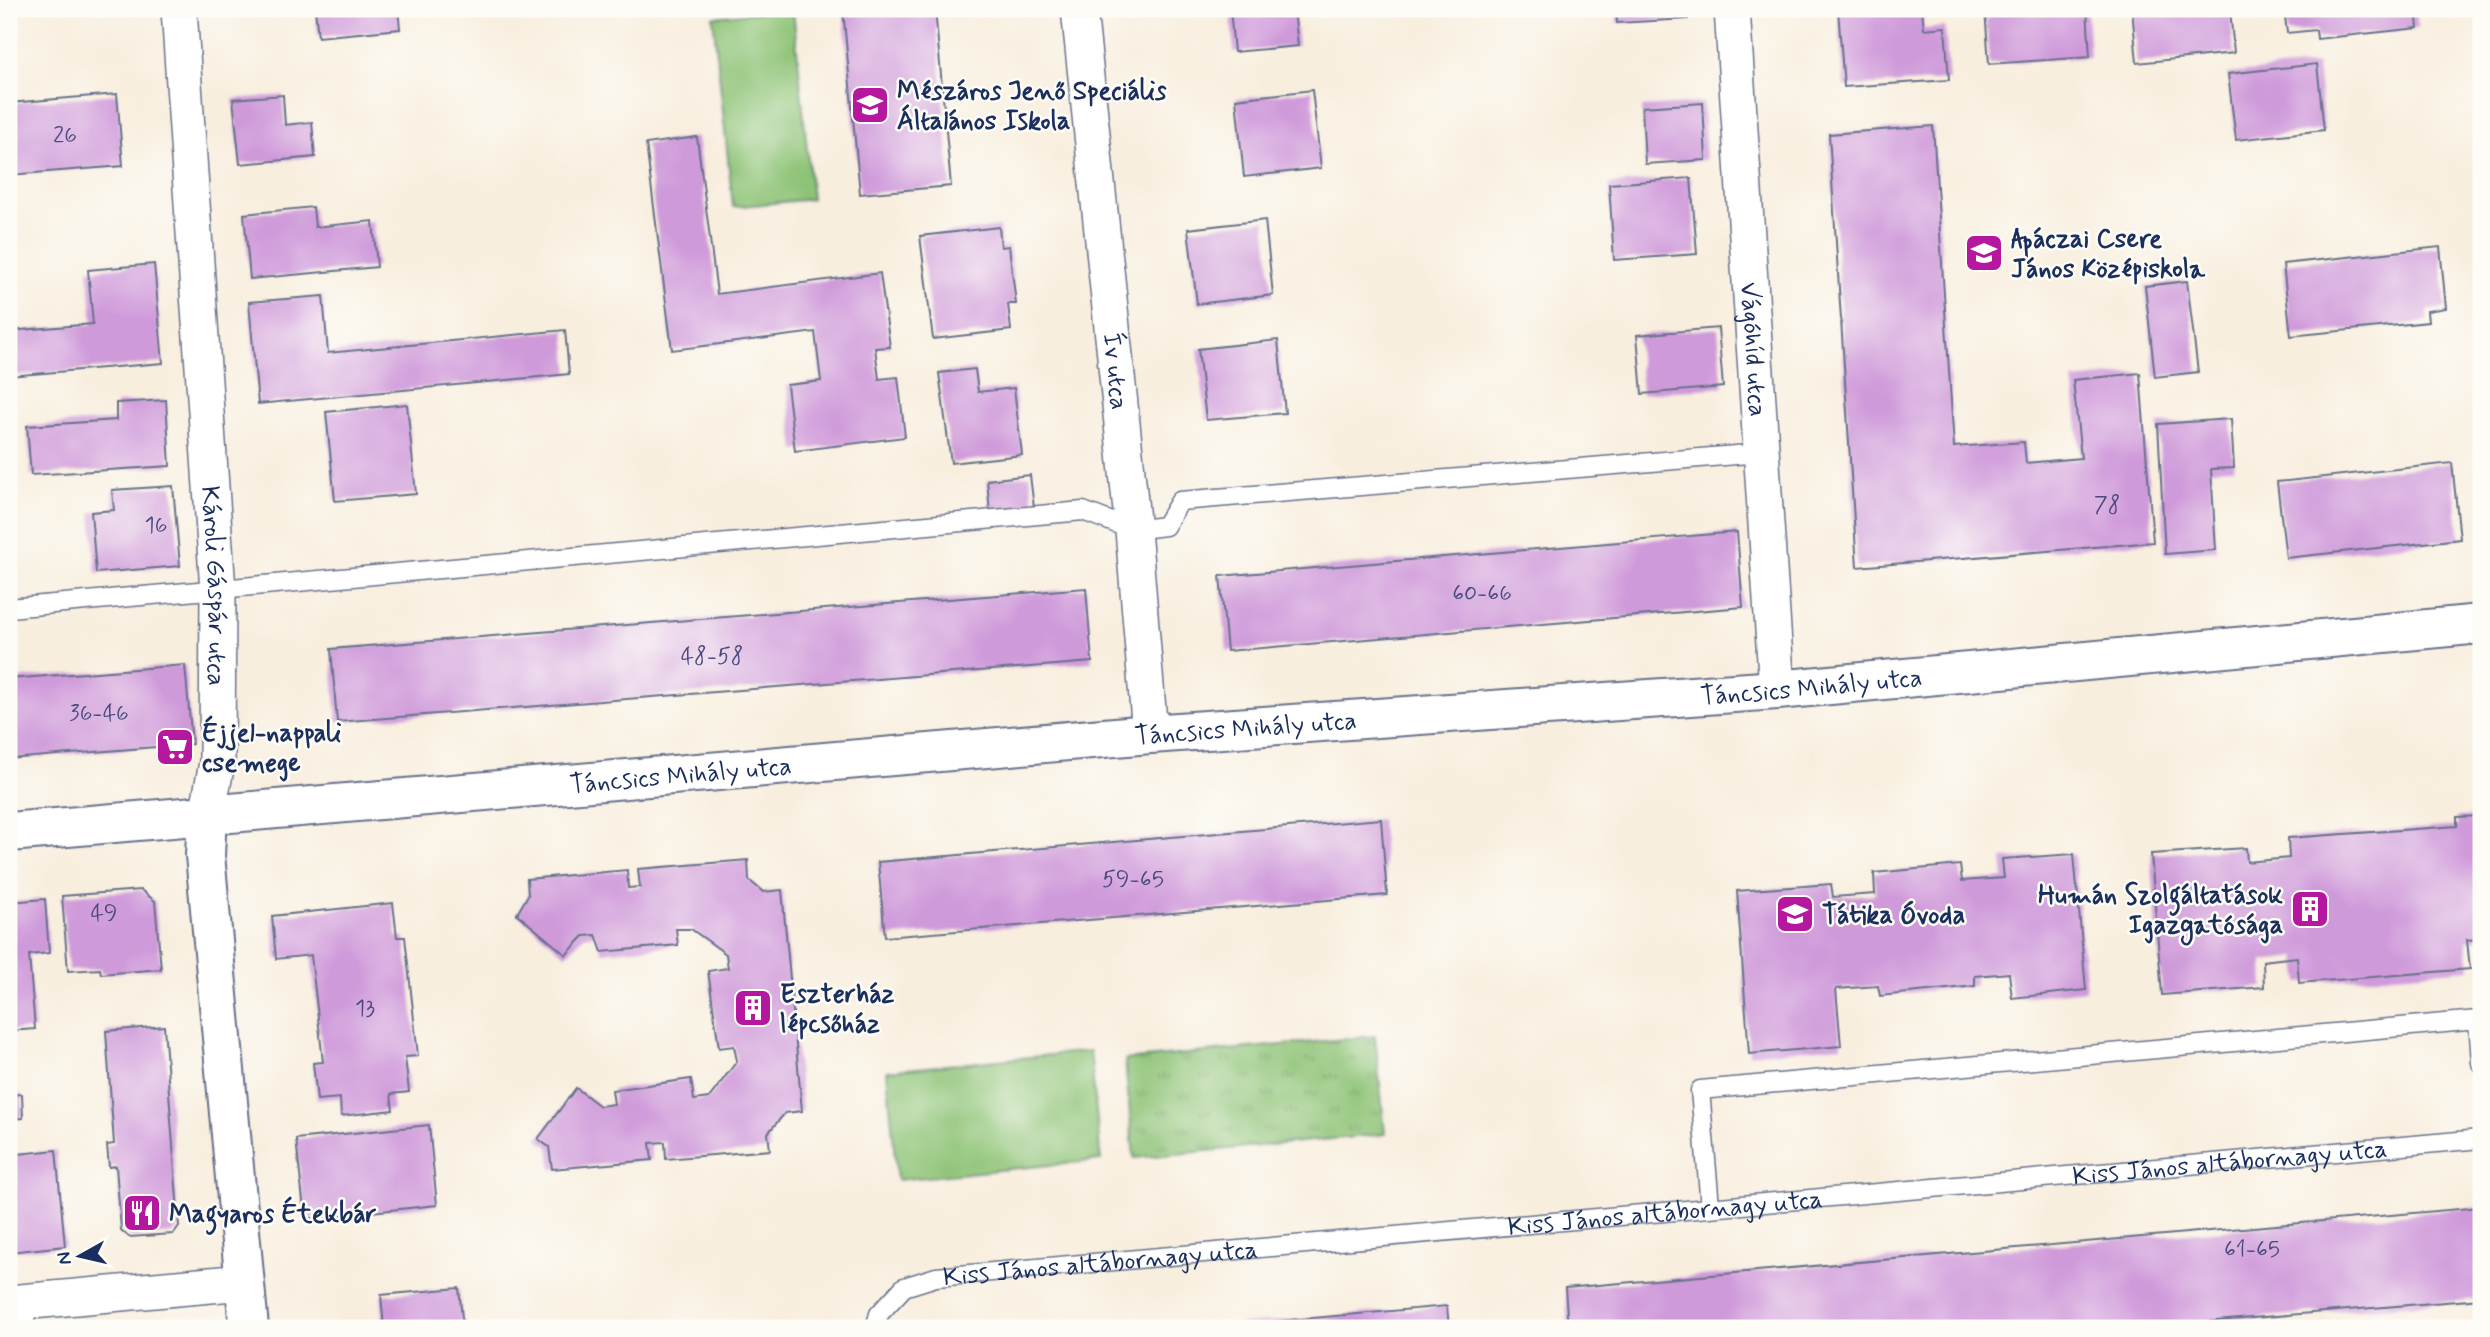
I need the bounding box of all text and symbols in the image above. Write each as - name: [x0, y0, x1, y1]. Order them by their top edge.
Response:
- place label: Mészáros Jenő Speciális Általános Iskola: [897, 75, 1167, 139]
- school or university icon: Mészáros Jenő Speciális Általános Iskola: [849, 84, 891, 126]
- house number: 26: [53, 121, 77, 151]
- place label: Apáczai Csere János Középiskola: [2011, 223, 2206, 287]
- school or university icon: Apáczai Csere János Középiskola: [1963, 232, 2005, 274]
- street label: Vágóhíd utca: [1731, 281, 1774, 418]
- street label: Ív utca: [1094, 331, 1135, 411]
- street label: Károli Gáspár utca: [192, 485, 233, 686]
- house number: 78: [2094, 491, 2120, 521]
- house number: 16: [145, 511, 168, 541]
- house number: 60-66: [1452, 579, 1512, 609]
- house number: 48-58: [681, 642, 743, 672]
- street label: Táncsics Mihály utca: [1699, 661, 1924, 714]
- house number: 36-46: [69, 699, 129, 729]
- street label: Táncsics Mihály utca: [1133, 705, 1358, 754]
- place label: Éjjel-nappali csemege: [202, 715, 341, 782]
- supermarket icon: Éjjel-nappali csemege: [154, 726, 196, 768]
- street label: Táncsics Mihály utca: [568, 750, 793, 803]
- house number: 59-65: [1102, 865, 1164, 895]
- place label: Humán Szolgáltatások Igazgatósága: [2038, 879, 2283, 946]
- building icon: Humán Szolgáltatások Igazgatósága: [2289, 888, 2331, 930]
- school or university icon: Tátika Óvoda: [1774, 893, 1816, 935]
- house number: 49: [90, 899, 118, 929]
- place label: Tátika Óvoda: [1822, 899, 1965, 933]
- place label: Eszterház lépcsőház: [780, 978, 895, 1042]
- building icon: Eszterház lépcsőház: [732, 987, 774, 1029]
- house number: 13: [355, 994, 375, 1024]
- street label: Kiss János altábornagy utca: [2071, 1132, 2389, 1194]
- street label: Kiss János altábornagy utca: [1506, 1183, 1824, 1245]
- restaurant icon: Magyaros Étekbár: [121, 1192, 163, 1234]
- place label: Magyaros Étekbár: [169, 1196, 377, 1235]
- north arrow: [46, 1222, 116, 1292]
- street label: Kiss János altábornagy utca: [942, 1233, 1260, 1295]
- house number: 61-65: [2224, 1235, 2280, 1265]
- text: N: [51, 1250, 78, 1266]

